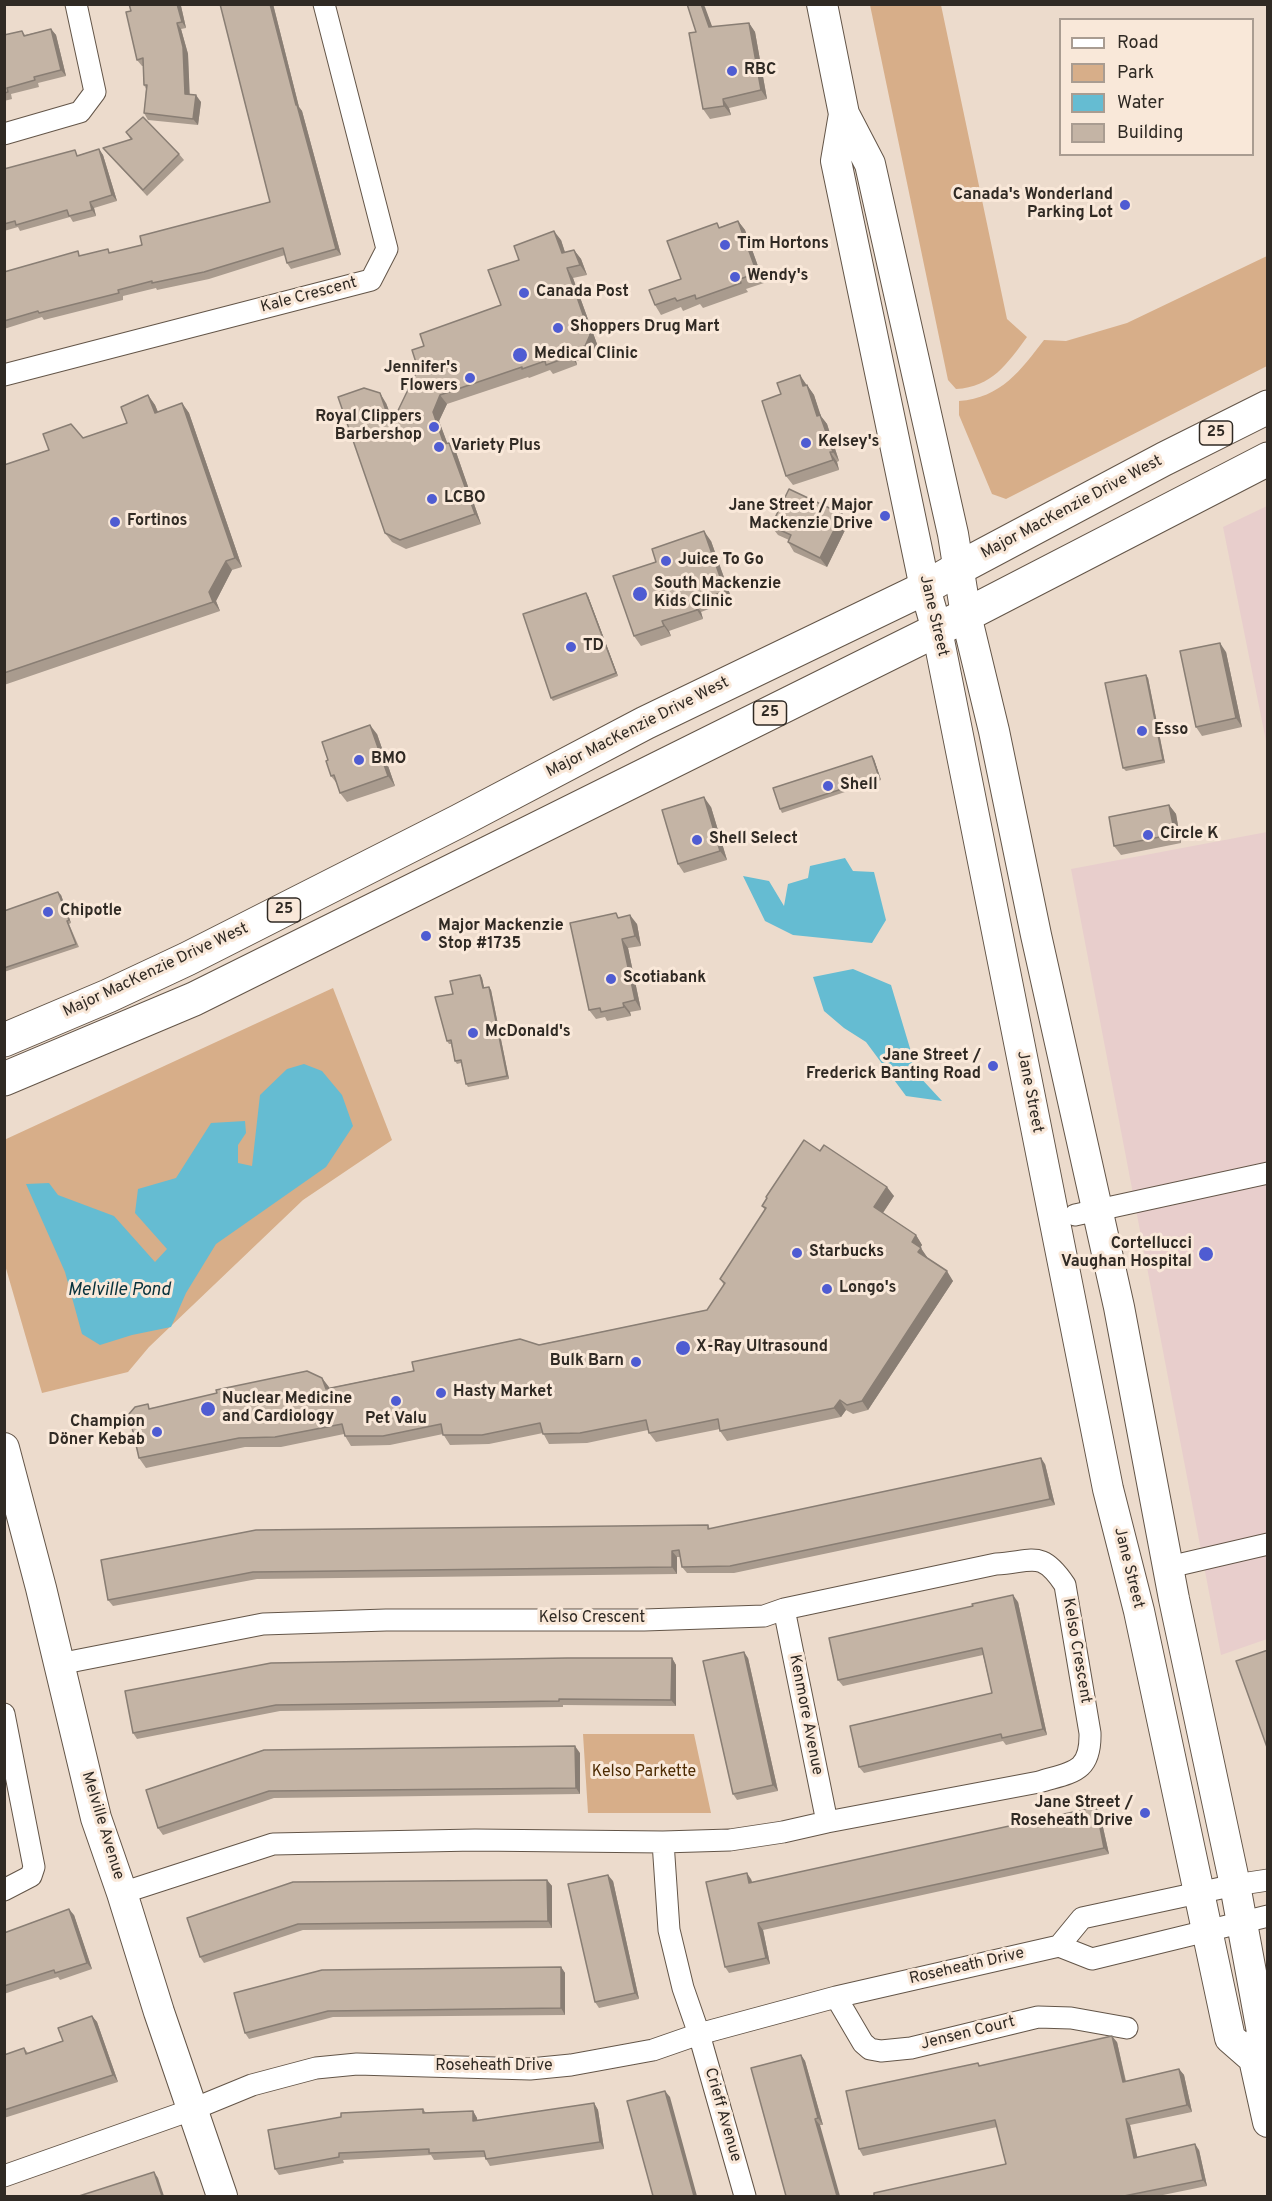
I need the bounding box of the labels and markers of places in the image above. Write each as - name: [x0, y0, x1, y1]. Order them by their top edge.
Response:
- place label: RBC: [744, 61, 776, 81]
- marker: RBC: [725, 64, 739, 78]
- place label: Canada's Wonderland Parking Lot: [953, 186, 1113, 224]
- marker: Canada's Wonderland Parking Lot: [1118, 198, 1132, 212]
- place label: Tim Hortons: [737, 235, 829, 255]
- marker: Tim Hortons: [718, 238, 732, 252]
- place label: Wendy's: [747, 267, 808, 287]
- marker: Wendy's: [728, 270, 742, 284]
- place label: Canada Post: [536, 283, 629, 303]
- marker: Canada Post: [517, 286, 531, 300]
- place label: Shoppers Drug Mart: [570, 318, 720, 338]
- marker: Shoppers Drug Mart: [551, 321, 565, 335]
- place label: Medical Clinic: [534, 345, 638, 365]
- marker: Medical Clinic: [511, 346, 529, 364]
- place label: Jennifer's Flowers: [384, 359, 458, 397]
- marker: Jennifer's Flowers: [463, 371, 477, 385]
- place label: Royal Clippers Barbershop: [315, 408, 422, 446]
- marker: Royal Clippers Barbershop: [427, 420, 441, 434]
- place label: Kelsey's: [818, 433, 879, 453]
- marker: Kelsey's: [799, 436, 813, 450]
- place label: Variety Plus: [451, 437, 541, 457]
- marker: Variety Plus: [432, 440, 446, 454]
- place label: LCBO: [444, 489, 485, 509]
- marker: LCBO: [425, 492, 439, 506]
- place label: Jane Street / Major Mackenzie Drive: [728, 497, 873, 535]
- marker: Jane Street / Major Mackenzie Drive: [878, 509, 892, 523]
- place label: Fortinos: [127, 512, 187, 532]
- marker: Fortinos: [108, 515, 122, 529]
- place label: Juice To Go: [678, 551, 764, 571]
- marker: Juice To Go: [659, 554, 673, 568]
- place label: South Mackenzie Kids Clinic: [654, 575, 781, 613]
- marker: South Mackenzie Kids Clinic: [631, 585, 649, 603]
- place label: TD: [583, 637, 604, 657]
- marker: TD: [564, 640, 578, 654]
- place label: Esso: [1154, 721, 1188, 741]
- marker: Esso: [1135, 724, 1149, 738]
- place label: BMO: [371, 750, 406, 770]
- marker: BMO: [352, 753, 366, 767]
- place label: Shell: [840, 776, 878, 796]
- marker: Shell: [821, 779, 835, 793]
- place label: Circle K: [1160, 825, 1219, 845]
- marker: Circle K: [1141, 828, 1155, 842]
- place label: Shell Select: [709, 830, 798, 850]
- marker: Shell Select: [690, 833, 704, 847]
- place label: Chipotle: [60, 902, 122, 922]
- marker: Chipotle: [41, 905, 55, 919]
- place label: Major Mackenzie Stop #1735: [438, 917, 564, 955]
- marker: Major Mackenzie Stop #1735: [419, 929, 433, 943]
- place label: Scotiabank: [623, 969, 706, 989]
- marker: Scotiabank: [604, 972, 618, 986]
- place label: McDonald's: [485, 1023, 571, 1043]
- marker: McDonald's: [466, 1026, 480, 1040]
- place label: Jane Street / Frederick Banting Road: [806, 1047, 981, 1085]
- marker: Jane Street / Frederick Banting Road: [986, 1059, 1000, 1073]
- place label: Cortellucci Vaughan Hospital: [1061, 1235, 1192, 1273]
- place label: Starbucks: [809, 1243, 884, 1263]
- marker: Cortellucci Vaughan Hospital: [1197, 1245, 1215, 1263]
- marker: Starbucks: [790, 1246, 804, 1260]
- place label: Longo's: [839, 1279, 896, 1299]
- marker: Longo's: [820, 1282, 834, 1296]
- place label: X-Ray Ultrasound: [696, 1338, 828, 1358]
- marker: X-Ray Ultrasound: [674, 1339, 692, 1357]
- place label: Bulk Barn: [550, 1352, 624, 1372]
- marker: Bulk Barn: [629, 1355, 643, 1369]
- place label: Hasty Market: [453, 1383, 552, 1403]
- marker: Hasty Market: [434, 1386, 448, 1400]
- place label: Nuclear Medicine and Cardiology: [222, 1390, 352, 1428]
- marker: Pet Valu: [389, 1394, 403, 1408]
- marker: Nuclear Medicine and Cardiology: [199, 1400, 217, 1418]
- place label: Pet Valu: [365, 1410, 427, 1430]
- place label: Champion Döner Kebab: [48, 1413, 145, 1451]
- marker: Champion Döner Kebab: [150, 1425, 164, 1439]
- place label: Jane Street / Roseheath Drive: [1010, 1794, 1133, 1832]
- marker: Jane Street / Roseheath Drive: [1138, 1806, 1152, 1820]

